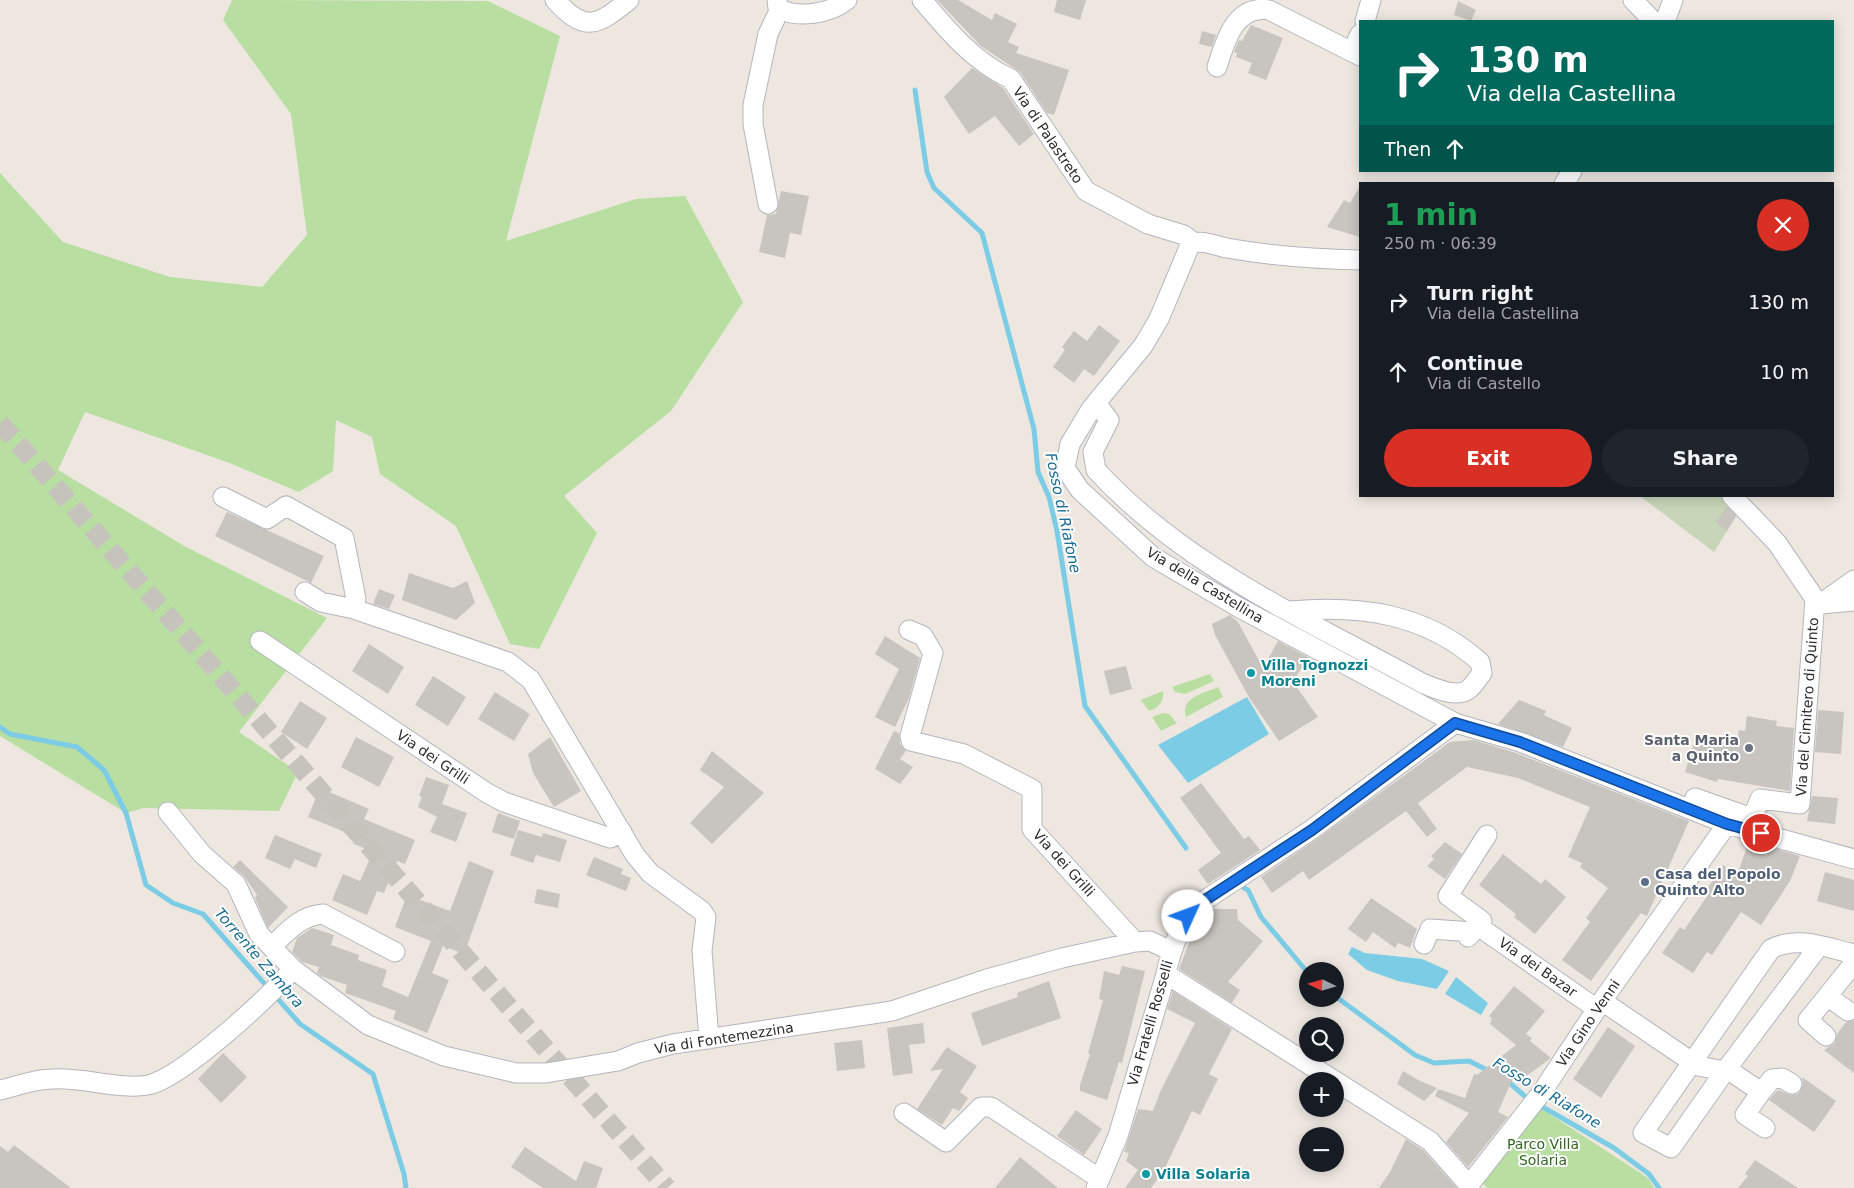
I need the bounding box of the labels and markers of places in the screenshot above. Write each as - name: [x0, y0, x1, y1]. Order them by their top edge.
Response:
- place label: Villa Tognozzi Moreni: [1261, 657, 1368, 689]
- marker: Villa Tognozzi Moreni: [1245, 667, 1257, 679]
- place label: Santa Maria a Quinto: [1644, 732, 1739, 764]
- marker: Santa Maria a Quinto: [1743, 742, 1755, 754]
- pin: [1740, 812, 1782, 854]
- place label: Casa del Popolo Quinto Alto: [1655, 866, 1781, 898]
- marker: Casa del Popolo Quinto Alto: [1639, 876, 1651, 888]
- place label: Villa Solaria: [1156, 1166, 1250, 1182]
- marker: Villa Solaria: [1140, 1168, 1152, 1180]

